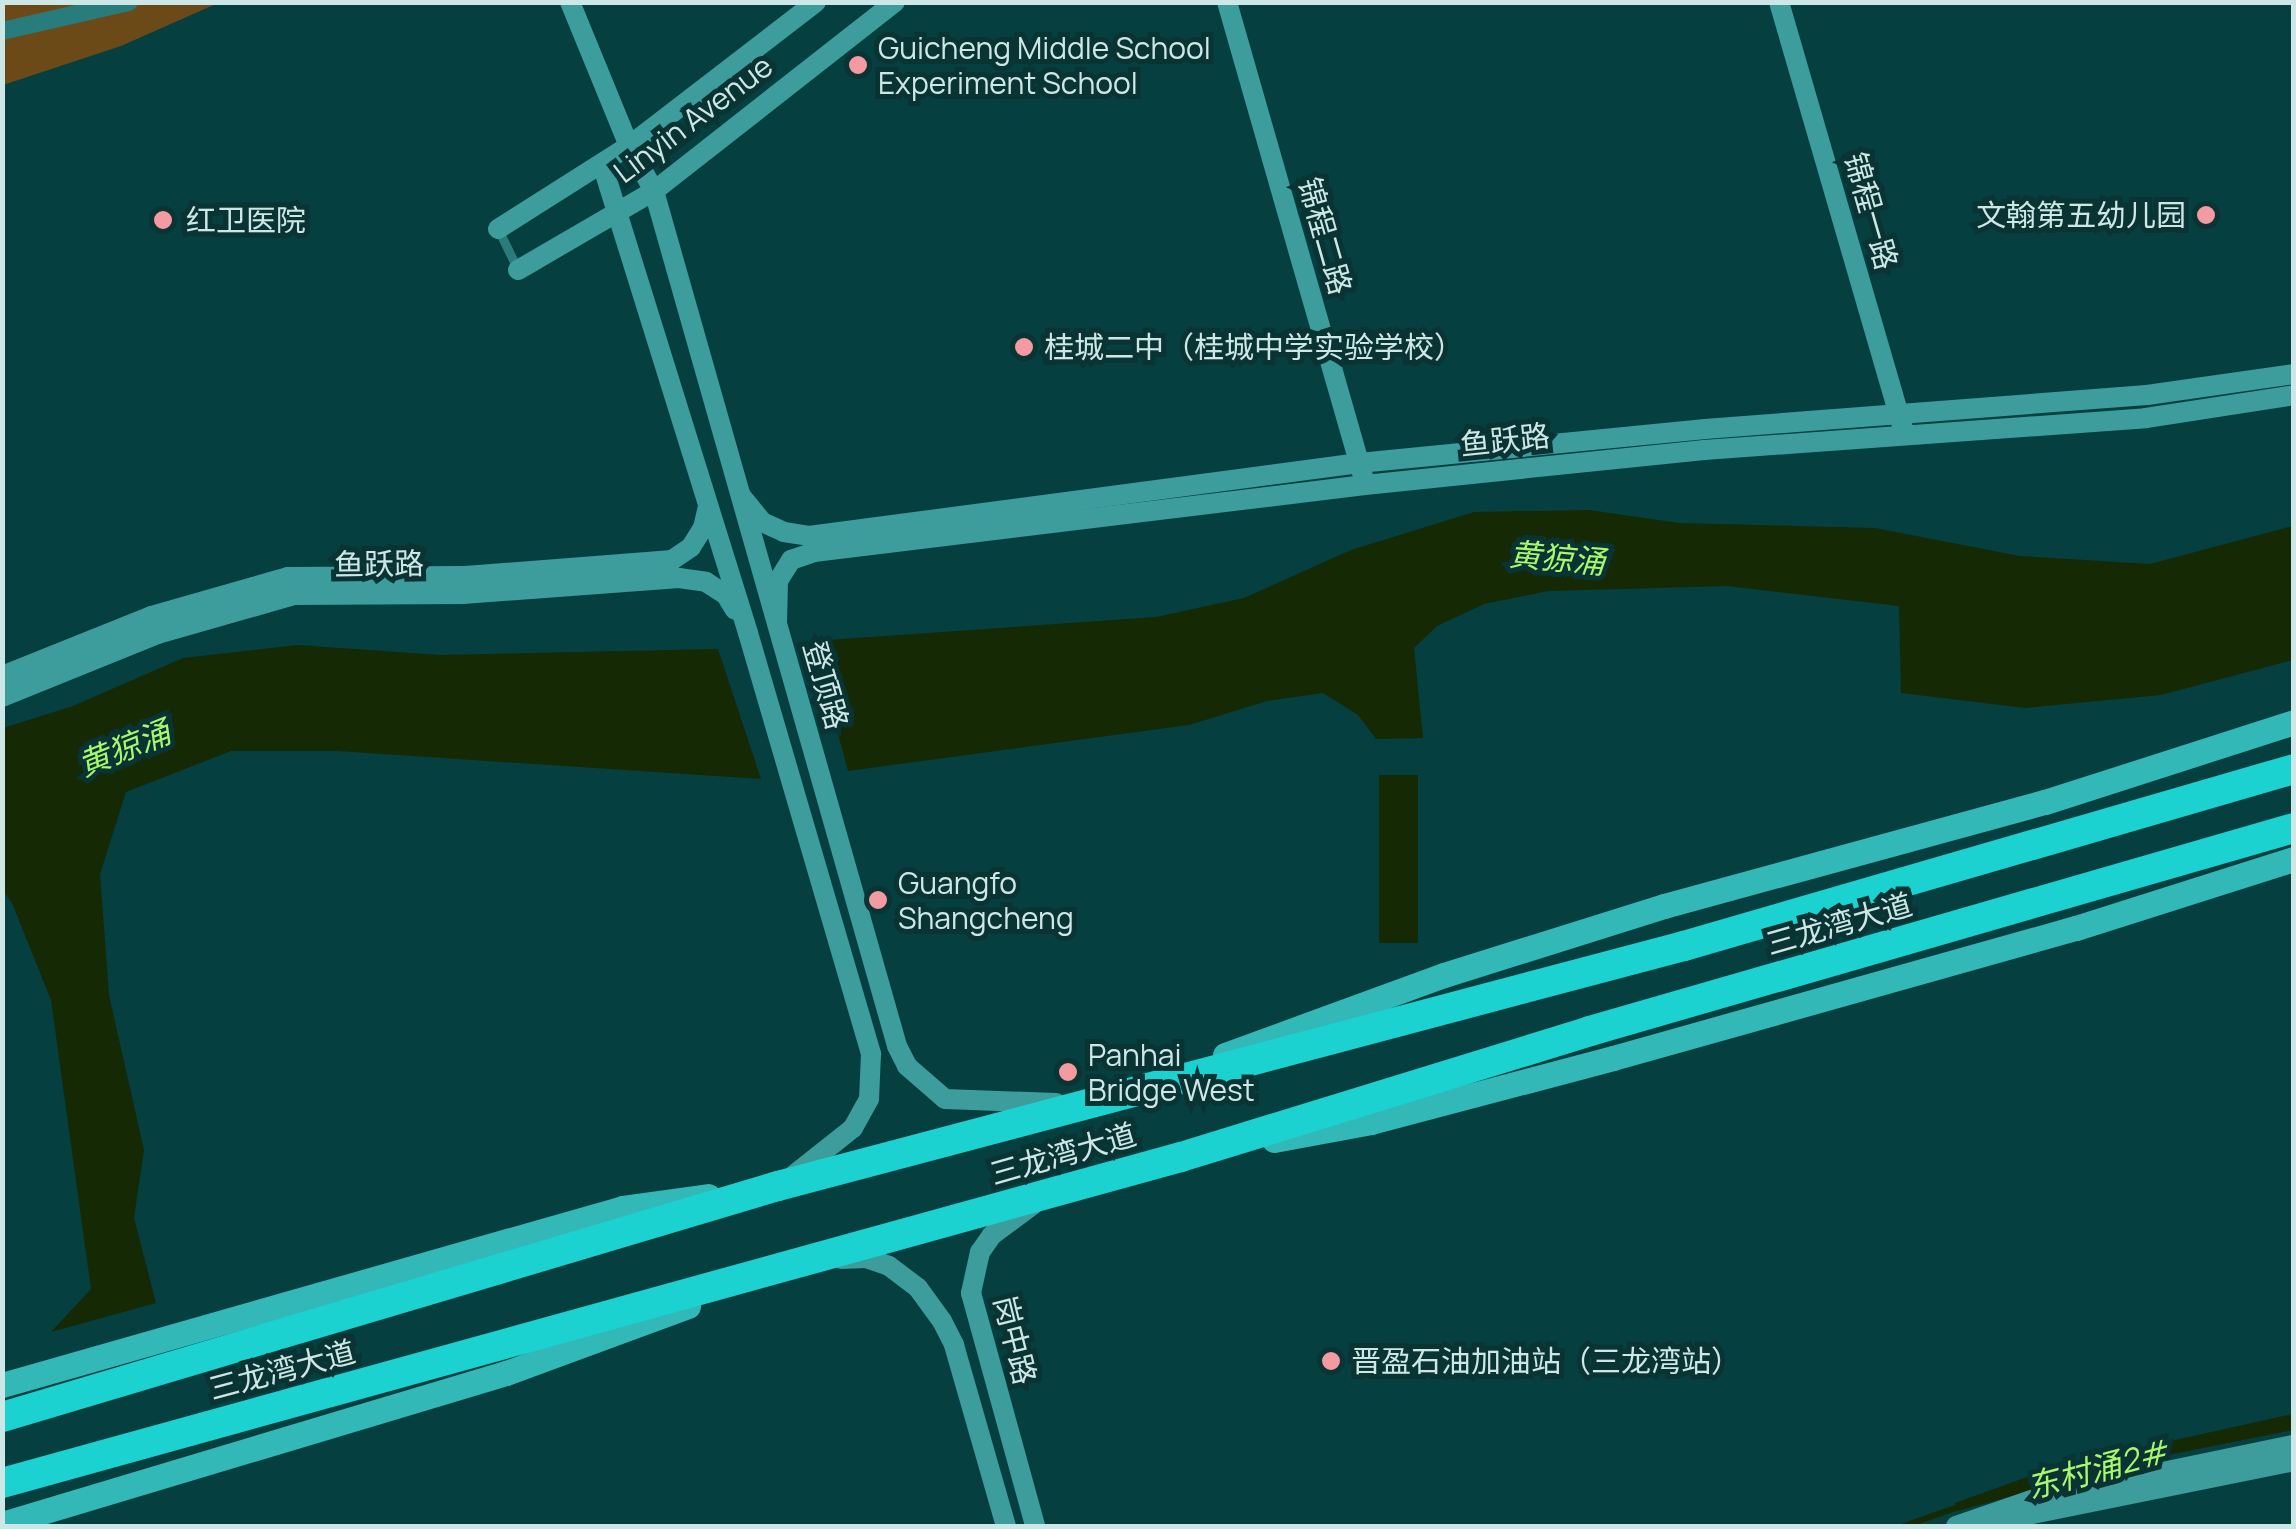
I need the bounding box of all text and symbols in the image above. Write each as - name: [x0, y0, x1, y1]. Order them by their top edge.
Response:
- place label: Guicheng Middle School Experiment School: [878, 30, 1211, 100]
- street label: Linyin Avenue: [607, 48, 779, 190]
- marker: Guicheng Middle School Experiment School: [847, 54, 869, 76]
- street label: 锦程一路: [1837, 148, 1905, 274]
- street label: 锦程二路: [1291, 173, 1359, 299]
- place label: 文翰第五幼儿园: [1976, 197, 2186, 233]
- place label: 红卫医院: [186, 202, 306, 238]
- marker: 文翰第五幼儿园: [2195, 204, 2217, 226]
- marker: 红卫医院: [150, 207, 176, 233]
- place label: 桂城二中（桂城中学实验学校）: [1044, 329, 1464, 365]
- marker: 桂城二中（桂城中学实验学校）: [1013, 336, 1035, 358]
- street label: 鱼跃路: [1458, 417, 1552, 463]
- water label: 黄猄涌: [1508, 535, 1606, 581]
- street label: 鱼跃路: [334, 545, 424, 583]
- street label: 登顶路: [796, 637, 856, 733]
- water label: 黄猄涌: [72, 712, 176, 784]
- place label: Guangfo Shangcheng: [898, 865, 1074, 936]
- street label: 三龙湾大道: [1762, 886, 1916, 962]
- marker: Guangfo Shangcheng: [867, 889, 889, 911]
- place label: Panhai Bridge West: [1088, 1037, 1255, 1108]
- marker: Panhai Bridge West: [1057, 1061, 1079, 1083]
- street label: 三龙湾大道: [986, 1116, 1140, 1192]
- street label: 岗中路: [987, 1292, 1043, 1388]
- street label: 三龙湾大道: [205, 1333, 359, 1407]
- place label: 晋盈石油加油站（三龙湾站）: [1351, 1343, 1741, 1379]
- marker: 晋盈石油加油站（三龙湾站）: [1320, 1350, 1342, 1372]
- water label: 东村涌2#: [2023, 1432, 2171, 1506]

